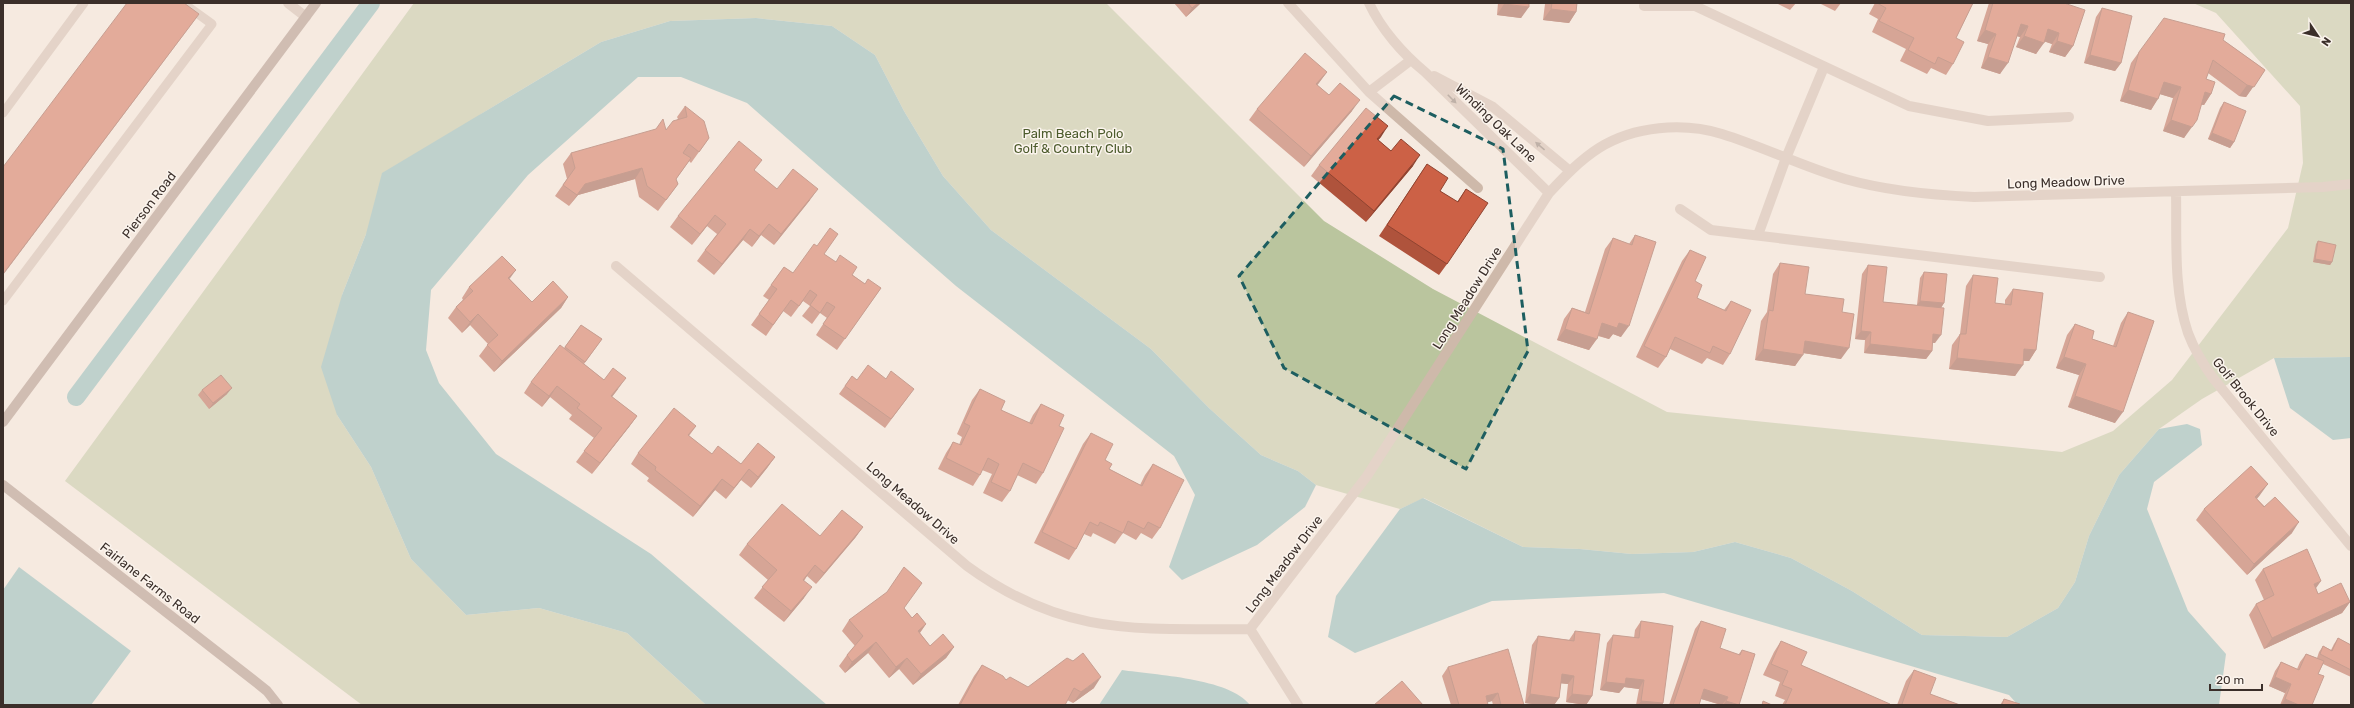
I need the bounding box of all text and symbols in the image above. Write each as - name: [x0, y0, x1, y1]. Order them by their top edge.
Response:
- north arrow: [2298, 16, 2338, 56]
- text: N: [2318, 34, 2333, 48]
- street label: Winding Oak Lane: [1452, 81, 1540, 166]
- one-way arrow: [1447, 94, 1457, 104]
- park label: Palm Beach Polo Golf & Country Club: [1014, 126, 1133, 156]
- one-way arrow: [1535, 141, 1546, 150]
- street label: Pierson Road: [119, 169, 179, 241]
- street label: Long Meadow Drive: [2007, 172, 2125, 193]
- street label: Long Meadow Drive: [1429, 244, 1505, 352]
- street label: Golf Brook Drive: [2210, 355, 2282, 439]
- street label: Long Meadow Drive: [863, 459, 962, 548]
- street label: Long Meadow Drive: [1243, 512, 1326, 616]
- street label: Fairlane Farms Road: [97, 539, 203, 627]
- scale bar: [2210, 666, 2262, 692]
- text: 20 m: [2216, 673, 2244, 687]

